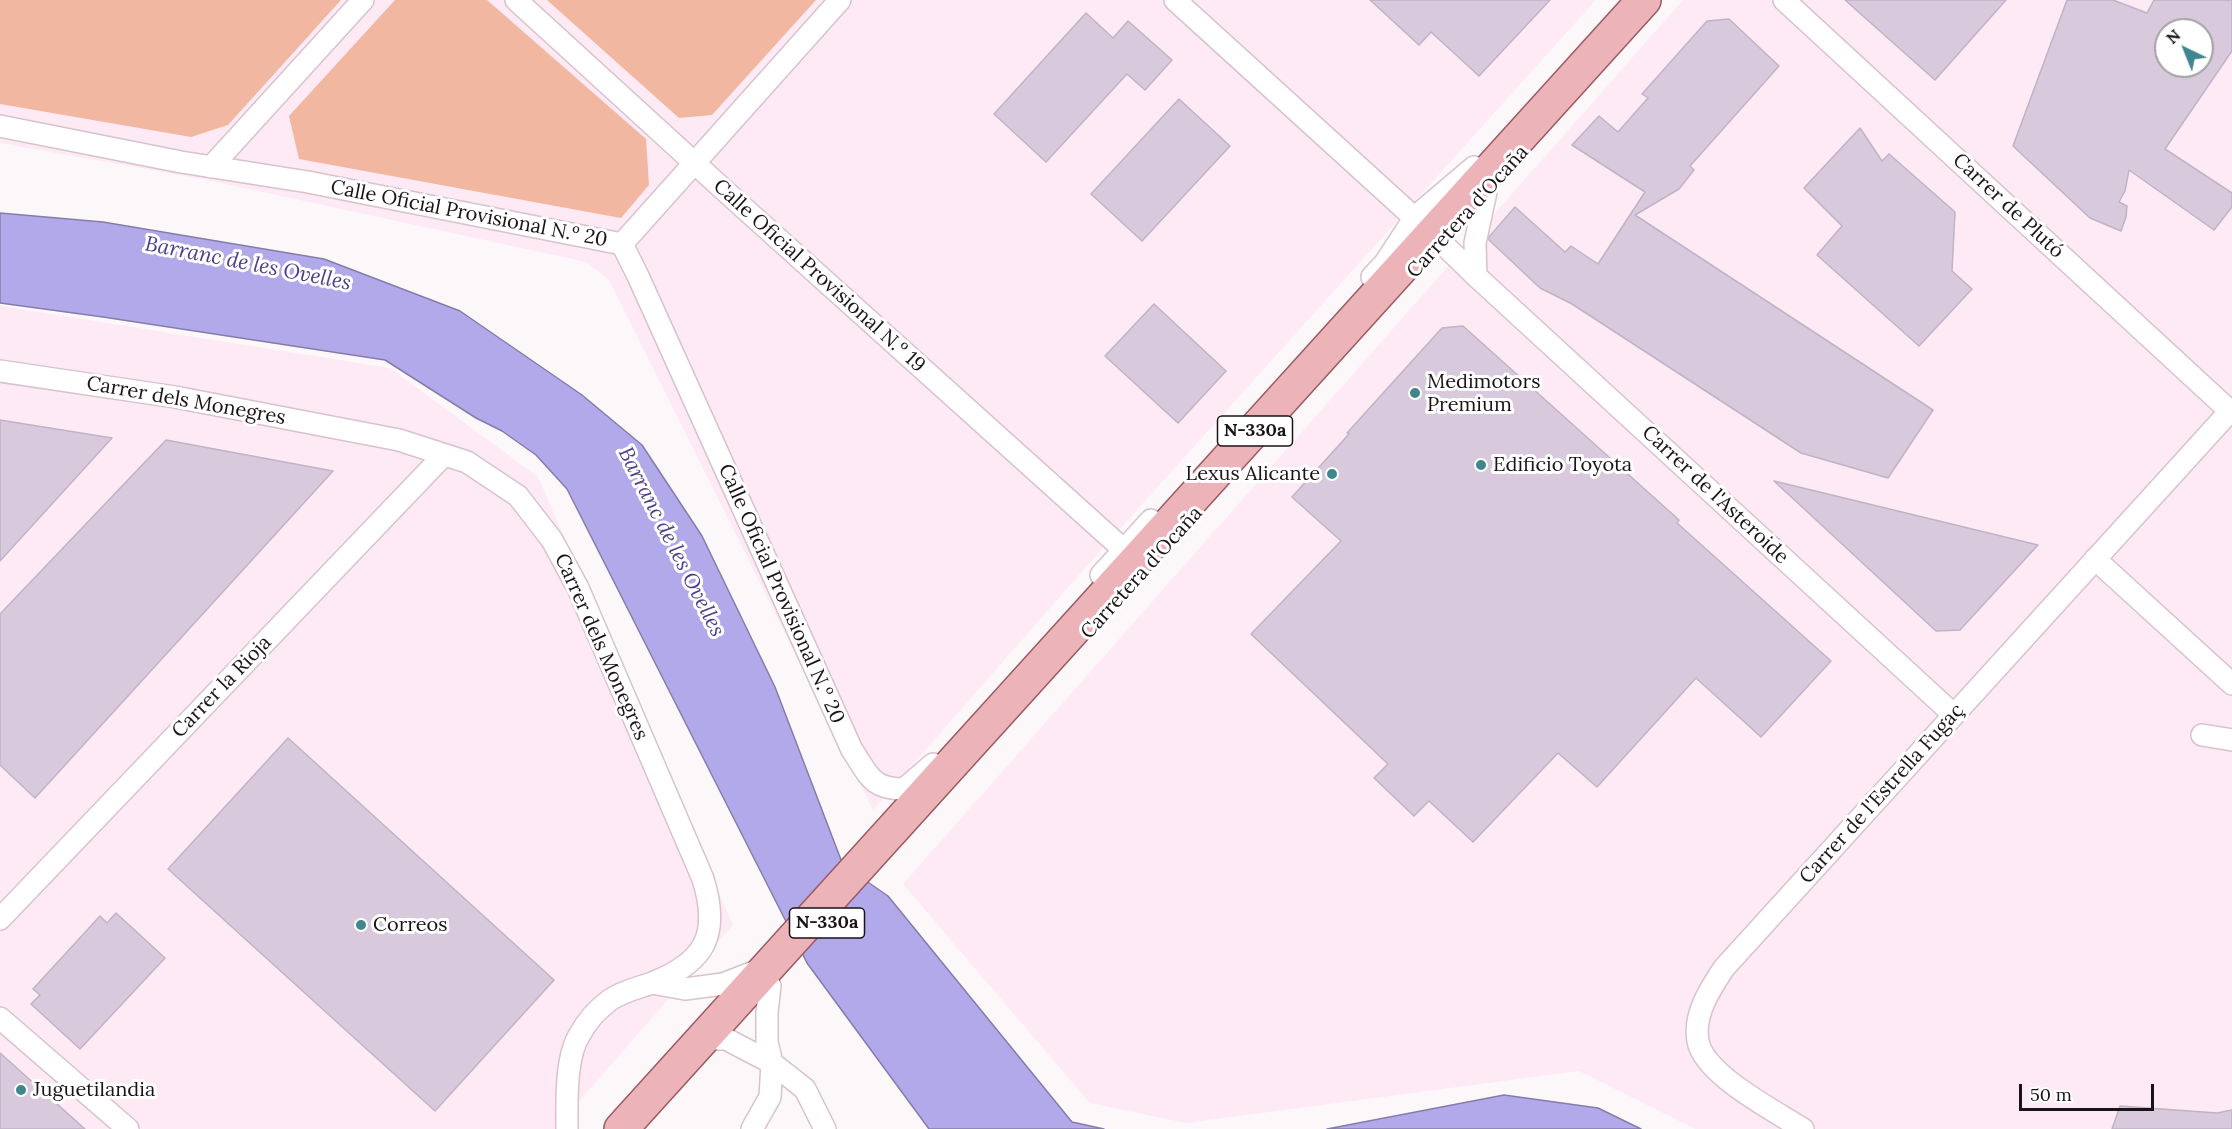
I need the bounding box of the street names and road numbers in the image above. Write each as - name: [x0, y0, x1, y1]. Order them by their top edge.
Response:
- street label: Carretera d'Ocaña: [1402, 141, 1534, 283]
- street label: Carrer de Plutó: [1947, 148, 2069, 264]
- street label: Calle Oficial Provisional N.º 19: [708, 174, 930, 378]
- street label: Calle Oficial Provisional N.º 20: [329, 175, 609, 253]
- street label: Carrer dels Monegres: [85, 372, 287, 430]
- road number: N-330a: [1218, 416, 1292, 446]
- street label: Carrer de l'Asteroide: [1637, 421, 1793, 569]
- street label: Calle Oficial Provisional N.º 20: [713, 461, 849, 727]
- street label: Carretera d'Ocaña: [1076, 502, 1208, 644]
- street label: Carrer dels Monegres: [549, 550, 653, 744]
- street label: Carrer la Rioja: [167, 631, 277, 743]
- street label: Carrer de l'Estrella Fugaç: [1795, 699, 1969, 889]
- road number: N-330a: [790, 908, 864, 938]

